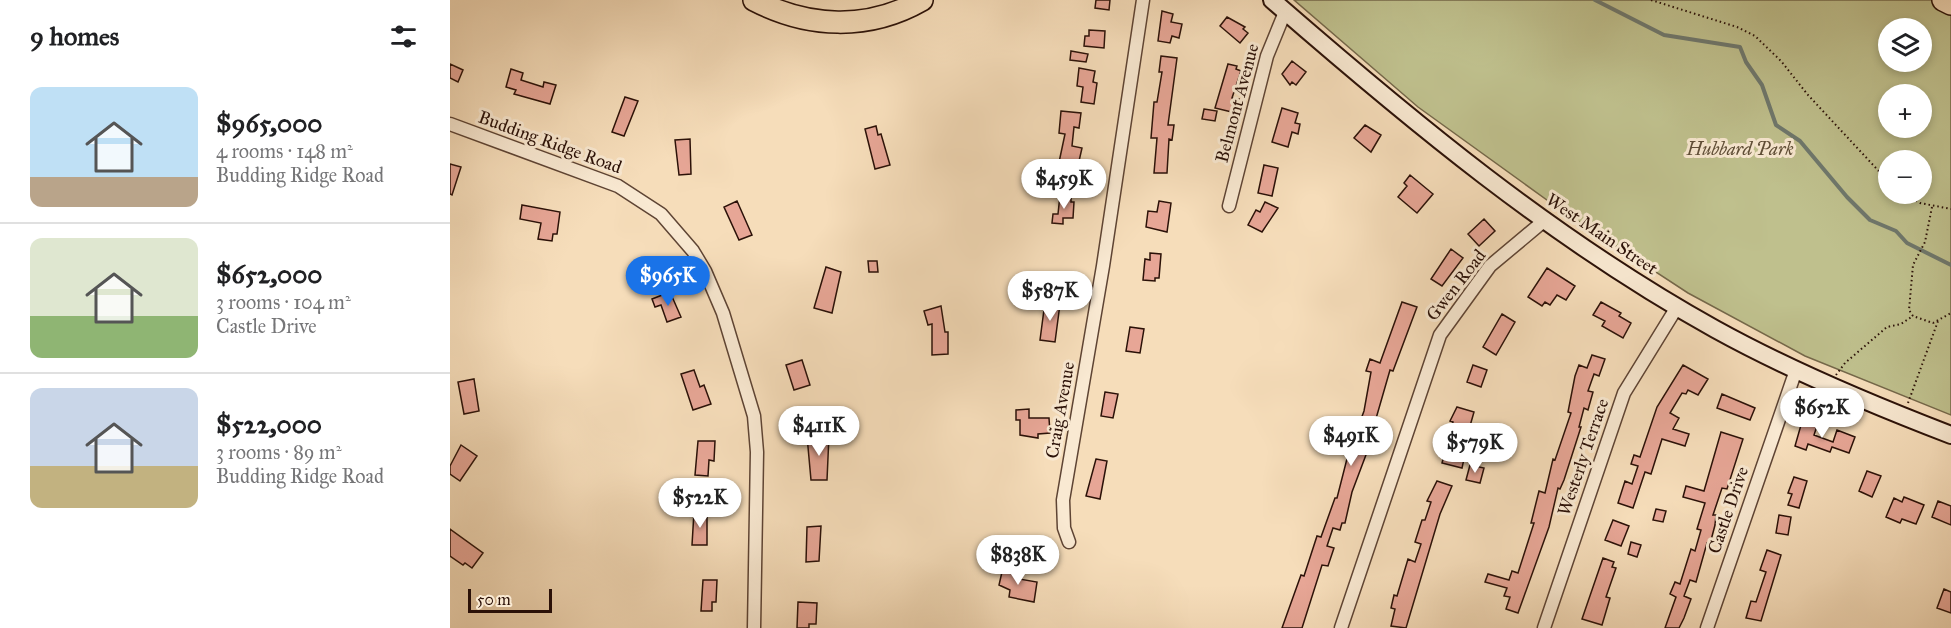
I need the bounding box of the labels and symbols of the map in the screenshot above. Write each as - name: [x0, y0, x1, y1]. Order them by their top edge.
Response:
- street label: Belmont Avenue: [1211, 41, 1263, 165]
- street label: Budding Ridge Road: [475, 106, 625, 179]
- park label: Hubbard Park: [1686, 138, 1793, 160]
- pin: $459K: [1022, 159, 1106, 210]
- street label: West Main Street: [1542, 189, 1663, 280]
- street label: Gwen Road: [1421, 245, 1491, 325]
- pin: $965K: [626, 256, 710, 307]
- pin: $587K: [1008, 271, 1092, 322]
- street label: Craig Avenue: [1041, 360, 1080, 460]
- pin: $652K: [1780, 388, 1864, 439]
- street label: Westerly Terrace: [1553, 396, 1613, 518]
- pin: $411K: [777, 406, 861, 457]
- pin: $491K: [1309, 416, 1393, 467]
- pin: $579K: [1433, 423, 1517, 474]
- street label: Castle Drive: [1703, 464, 1753, 556]
- pin: $522K: [658, 478, 742, 529]
- pin: $838K: [976, 535, 1060, 586]
- scale bar: [468, 586, 552, 614]

